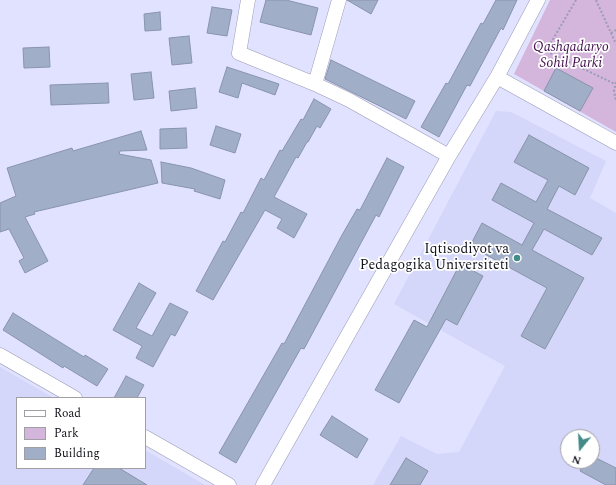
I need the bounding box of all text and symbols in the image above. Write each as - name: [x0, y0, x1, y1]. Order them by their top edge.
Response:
- park label: Qashqadaryo Sohil Parki: [533, 40, 609, 72]
- place label: Iqtisodiyot va Pedagogika Universiteti: [360, 242, 509, 274]
- marker: Iqtisodiyot va Pedagogika Universiteti: [512, 253, 522, 263]
- legend: [16, 397, 146, 469]
- text: Road: [54, 404, 81, 423]
- text: Park: [54, 424, 79, 443]
- north arrow: [560, 429, 600, 469]
- text: Building: [54, 444, 100, 463]
- text: N: [570, 450, 583, 469]

